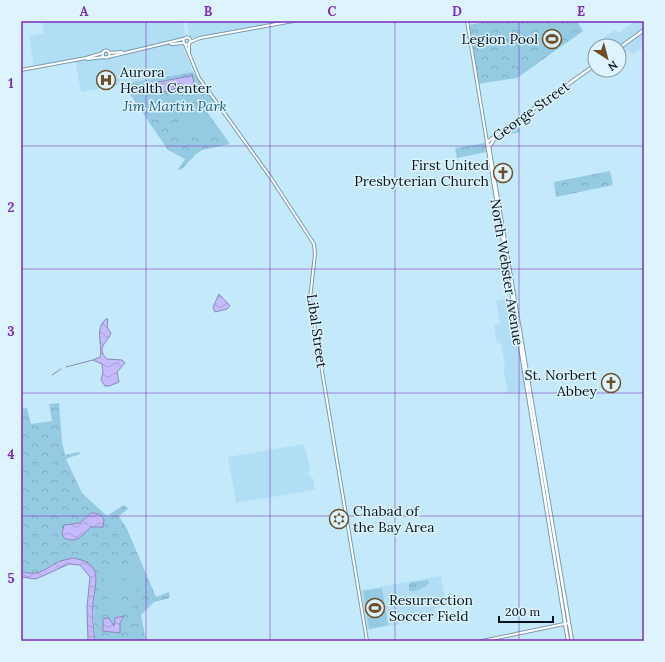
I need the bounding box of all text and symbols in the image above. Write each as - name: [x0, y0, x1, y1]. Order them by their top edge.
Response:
- text: A: [80, 3, 89, 20]
- text: B: [204, 3, 213, 20]
- text: C: [328, 3, 337, 20]
- text: D: [452, 3, 462, 20]
- text: E: [577, 3, 585, 20]
- sports icon: Legion Pool: [541, 28, 563, 50]
- place label: Legion Pool: [461, 30, 538, 48]
- north arrow: [587, 38, 627, 78]
- text: N: [605, 58, 620, 75]
- place label: Aurora Health Center: [119, 63, 212, 97]
- hospital icon: Aurora Health Center: [95, 69, 117, 91]
- text: 1: [8, 75, 14, 92]
- street label: George Street: [489, 77, 574, 145]
- park label: Jim Martin Park: [122, 97, 227, 115]
- place label: First United Presbyterian Church: [354, 156, 489, 190]
- church icon: First United Presbyterian Church: [492, 162, 514, 184]
- street label: North Webster Avenue: [487, 197, 528, 347]
- text: 2: [8, 199, 15, 216]
- street label: Libal Street: [303, 293, 331, 370]
- text: 3: [7, 323, 15, 340]
- place label: St. Norbert Abbey: [525, 366, 598, 400]
- church icon: St. Norbert Abbey: [600, 372, 622, 394]
- text: 4: [7, 446, 15, 463]
- place label: Chabad of the Bay Area: [353, 502, 434, 536]
- synagogue icon: Chabad of the Bay Area: [328, 508, 350, 530]
- text: 5: [7, 570, 15, 587]
- place label: Resurrection Soccer Field: [389, 591, 474, 625]
- sports icon: Resurrection Soccer Field: [364, 597, 386, 619]
- scale bar: [499, 598, 553, 624]
- text: 200 m: [505, 604, 541, 619]

